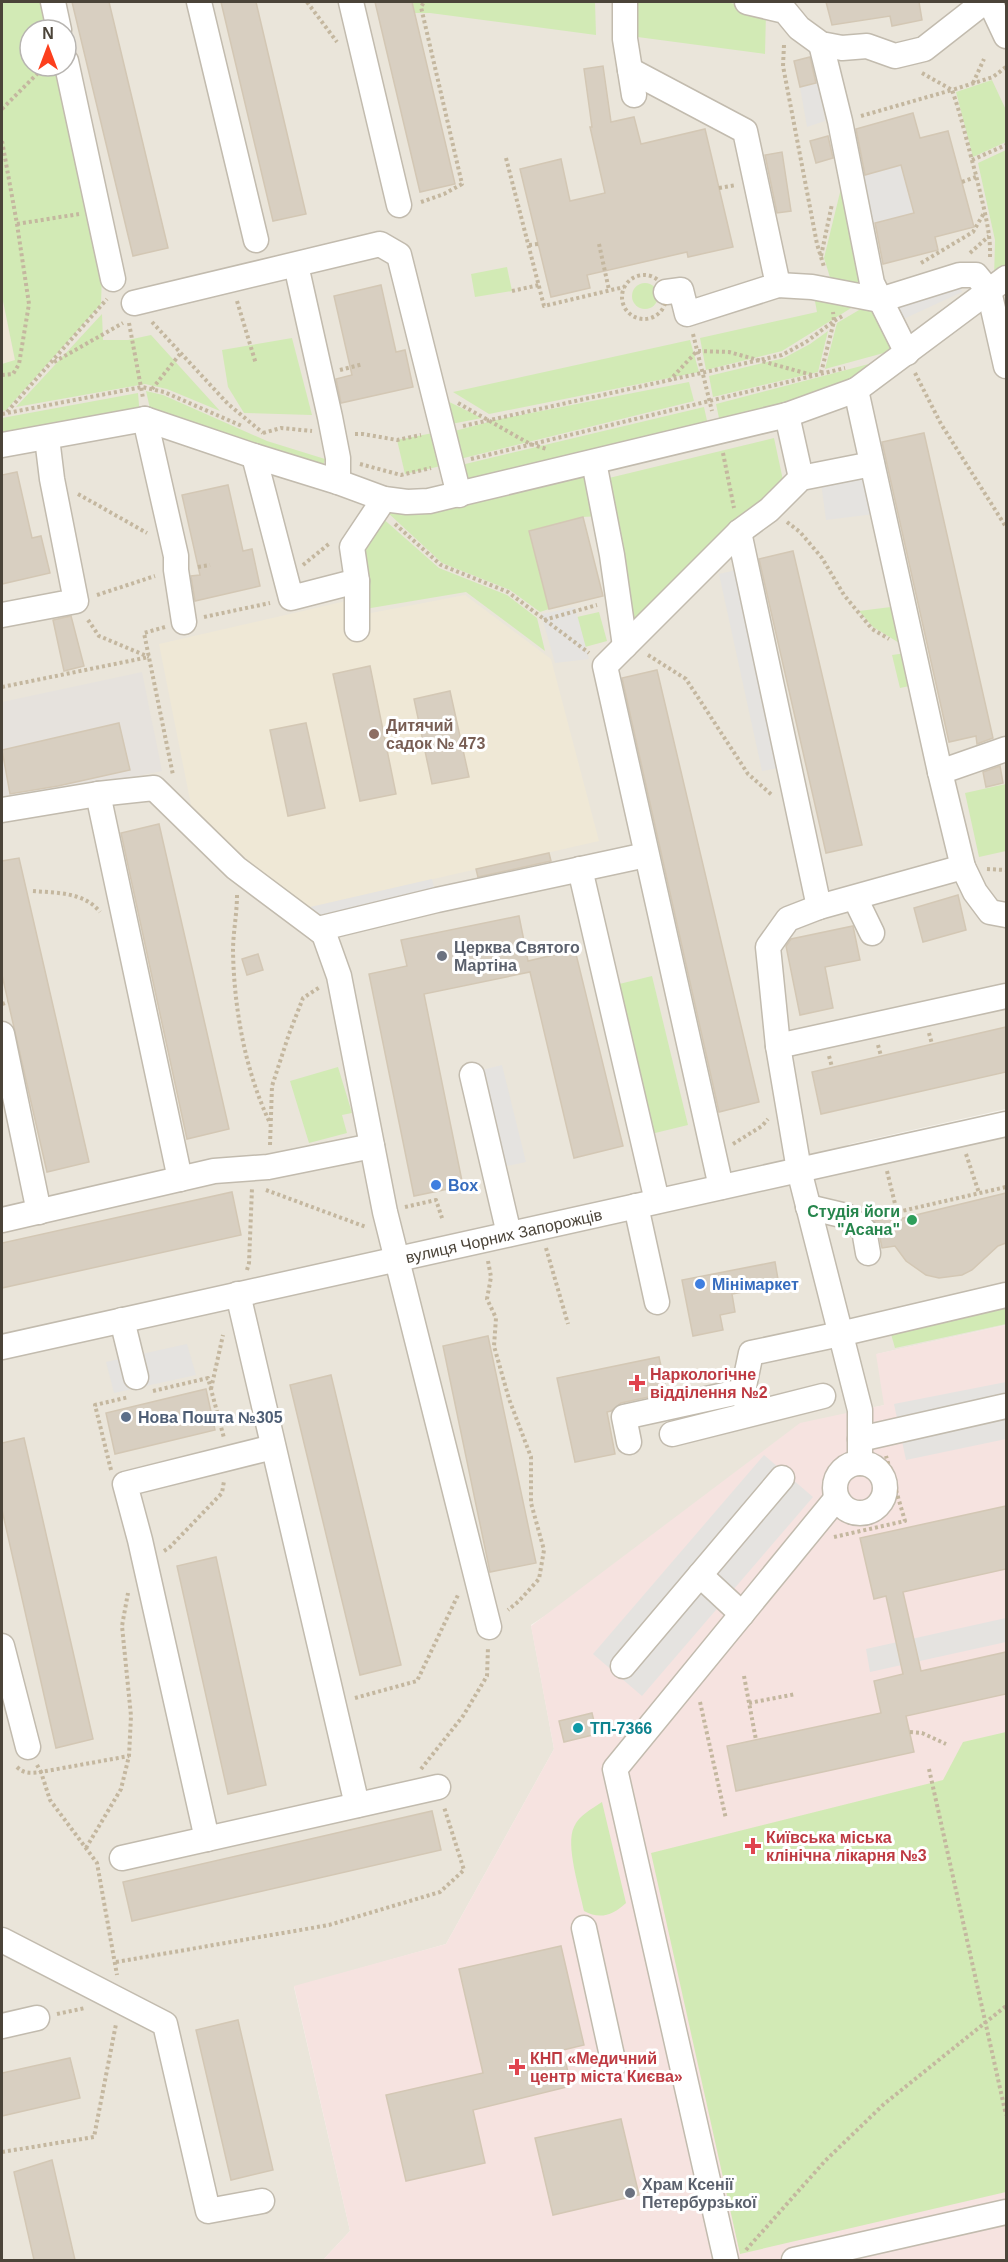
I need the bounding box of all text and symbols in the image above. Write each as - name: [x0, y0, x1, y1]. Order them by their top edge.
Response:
- north arrow: [18, 18, 78, 78]
- text: N: [42, 25, 54, 42]
- place label: Дитячий садок № 473: [386, 717, 485, 752]
- marker: Дитячий садок № 473: [367, 727, 381, 741]
- place label: Церква Святого Мартіна: [454, 939, 580, 974]
- marker: Церква Святого Мартіна: [435, 949, 449, 963]
- place label: Box: [448, 1177, 478, 1194]
- marker: Box: [429, 1178, 443, 1192]
- place label: Студія йоги "Асана": [807, 1203, 900, 1238]
- street label: вулиця Чорних Запорожців: [404, 1205, 604, 1266]
- marker: Студія йоги "Асана": [905, 1213, 919, 1227]
- place label: Мінімаркет: [712, 1276, 799, 1293]
- marker: Мінімаркет: [693, 1277, 707, 1291]
- place label: Наркологічне відділення №2: [650, 1366, 768, 1401]
- marker: Наркологічне відділення №2: [628, 1374, 646, 1392]
- place label: Нова Пошта №305: [138, 1409, 283, 1426]
- marker: Нова Пошта №305: [119, 1410, 133, 1424]
- place label: ТП-7366: [590, 1720, 652, 1737]
- marker: ТП-7366: [571, 1721, 585, 1735]
- place label: Київська міська клінічна лікарня №3: [766, 1829, 927, 1864]
- marker: Київська міська клінічна лікарня №3: [744, 1837, 762, 1855]
- place label: КНП «Медичний центр міста Києва»: [530, 2050, 683, 2085]
- marker: КНП «Медичний центр міста Києва»: [508, 2058, 526, 2076]
- place label: Храм Ксенії Петербурзької: [642, 2176, 757, 2211]
- marker: Храм Ксенії Петербурзької: [623, 2186, 637, 2200]

